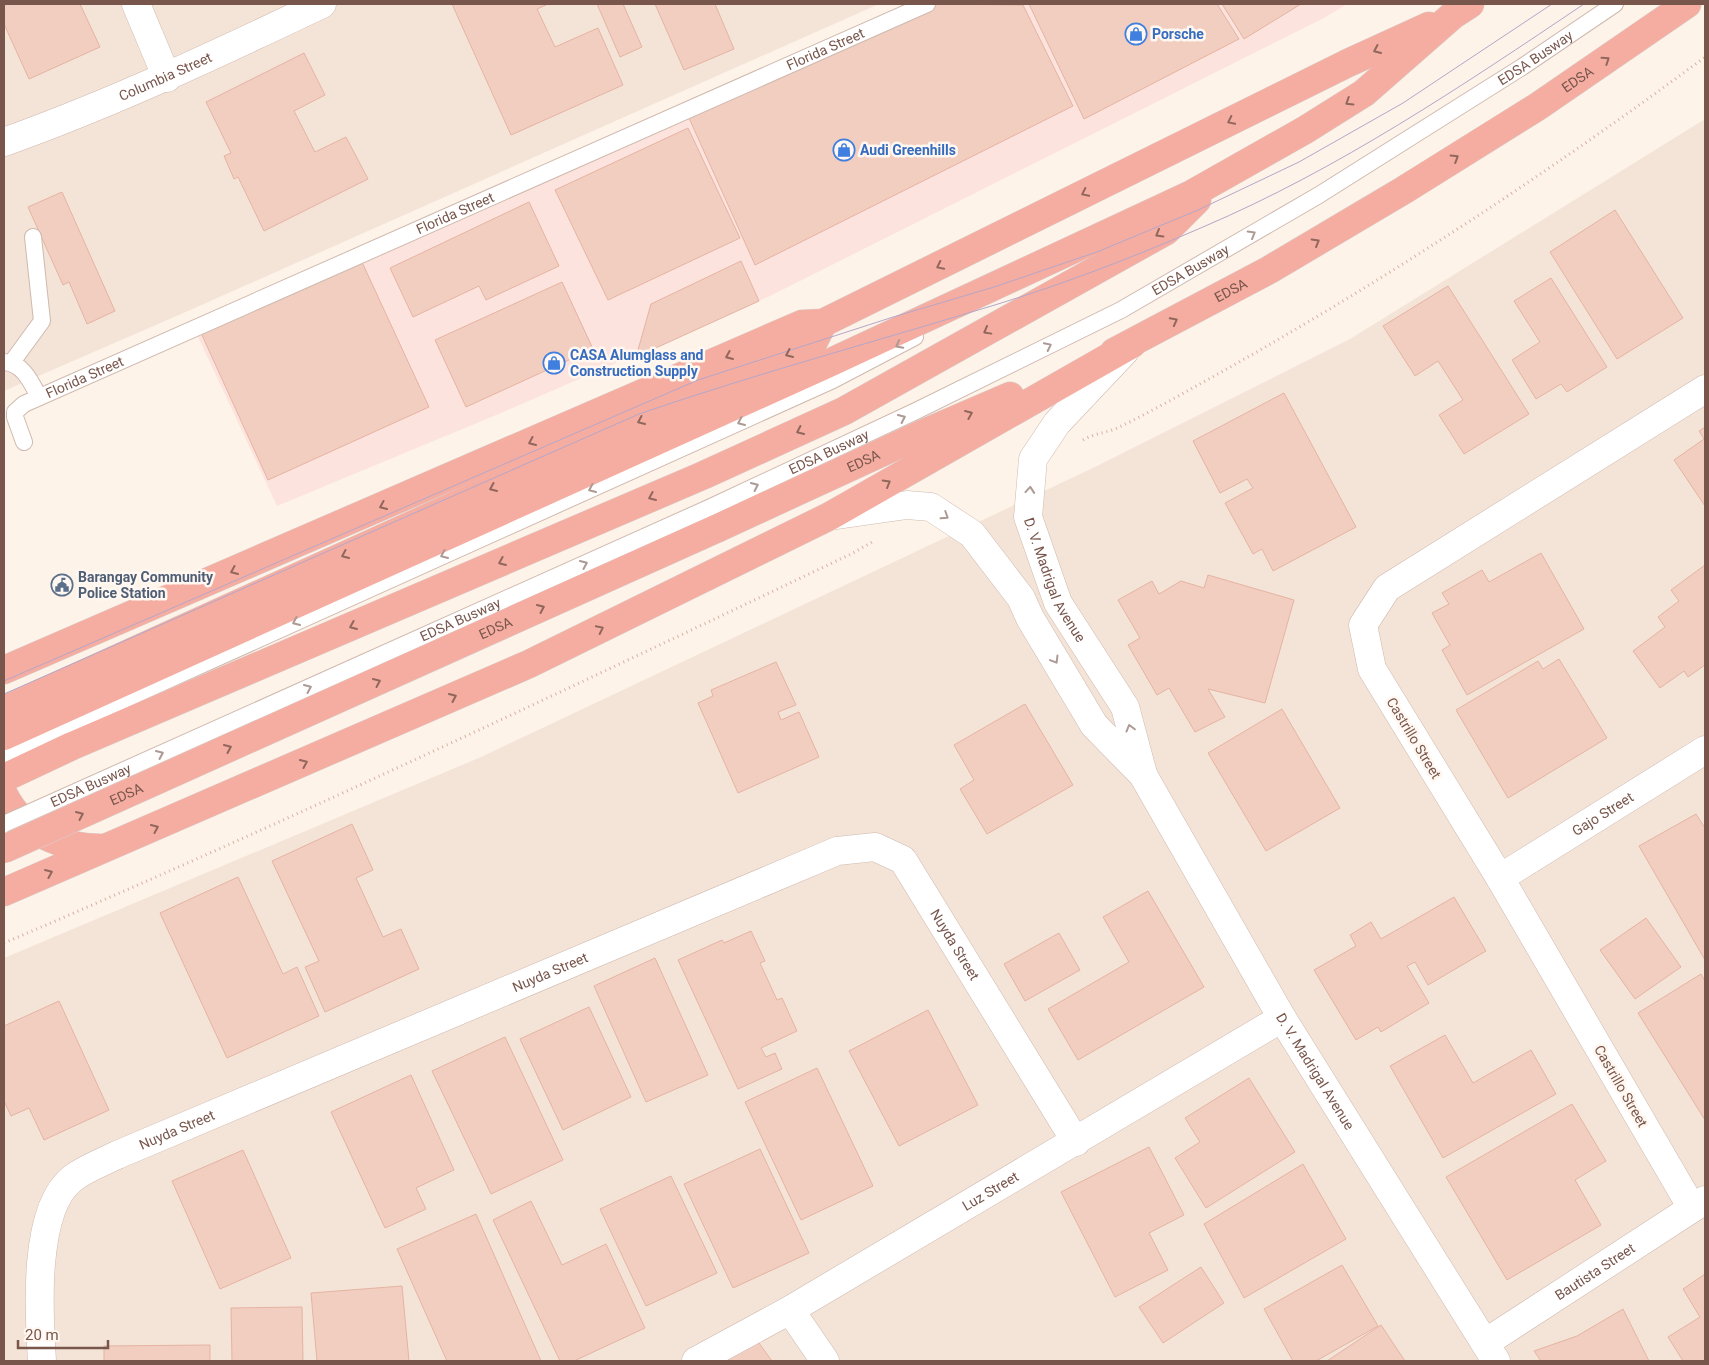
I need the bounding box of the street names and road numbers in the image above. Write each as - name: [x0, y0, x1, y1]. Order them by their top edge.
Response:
- street label: Florida Street: [784, 25, 867, 73]
- street label: EDSA Busway: [1494, 26, 1576, 88]
- street label: Columbia Street: [116, 49, 214, 104]
- street label: EDSA: [1558, 63, 1596, 97]
- street label: Florida Street: [414, 189, 497, 237]
- street label: EDSA Busway: [1149, 240, 1233, 298]
- street label: EDSA: [1212, 274, 1250, 306]
- street label: Florida Street: [43, 353, 126, 401]
- street label: EDSA Busway: [786, 426, 872, 478]
- street label: EDSA: [845, 446, 883, 476]
- street label: D. V. Madrigal Avenue: [1021, 516, 1089, 645]
- street label: EDSA Busway: [418, 594, 504, 644]
- street label: EDSA: [476, 613, 514, 643]
- street label: Castrillo Street: [1383, 694, 1445, 782]
- street label: EDSA Busway: [48, 760, 134, 810]
- street label: EDSA: [107, 779, 145, 809]
- street label: Gajo Street: [1569, 789, 1636, 839]
- street label: Nuyda Street: [927, 906, 983, 983]
- street label: Nuyda Street: [510, 949, 590, 995]
- street label: D. V. Madrigal Avenue: [1273, 1010, 1358, 1133]
- street label: Castrillo Street: [1591, 1042, 1651, 1130]
- street label: Nuyda Street: [137, 1107, 217, 1153]
- street label: Luz Street: [960, 1168, 1022, 1214]
- street label: Bautista Street: [1552, 1240, 1638, 1303]

